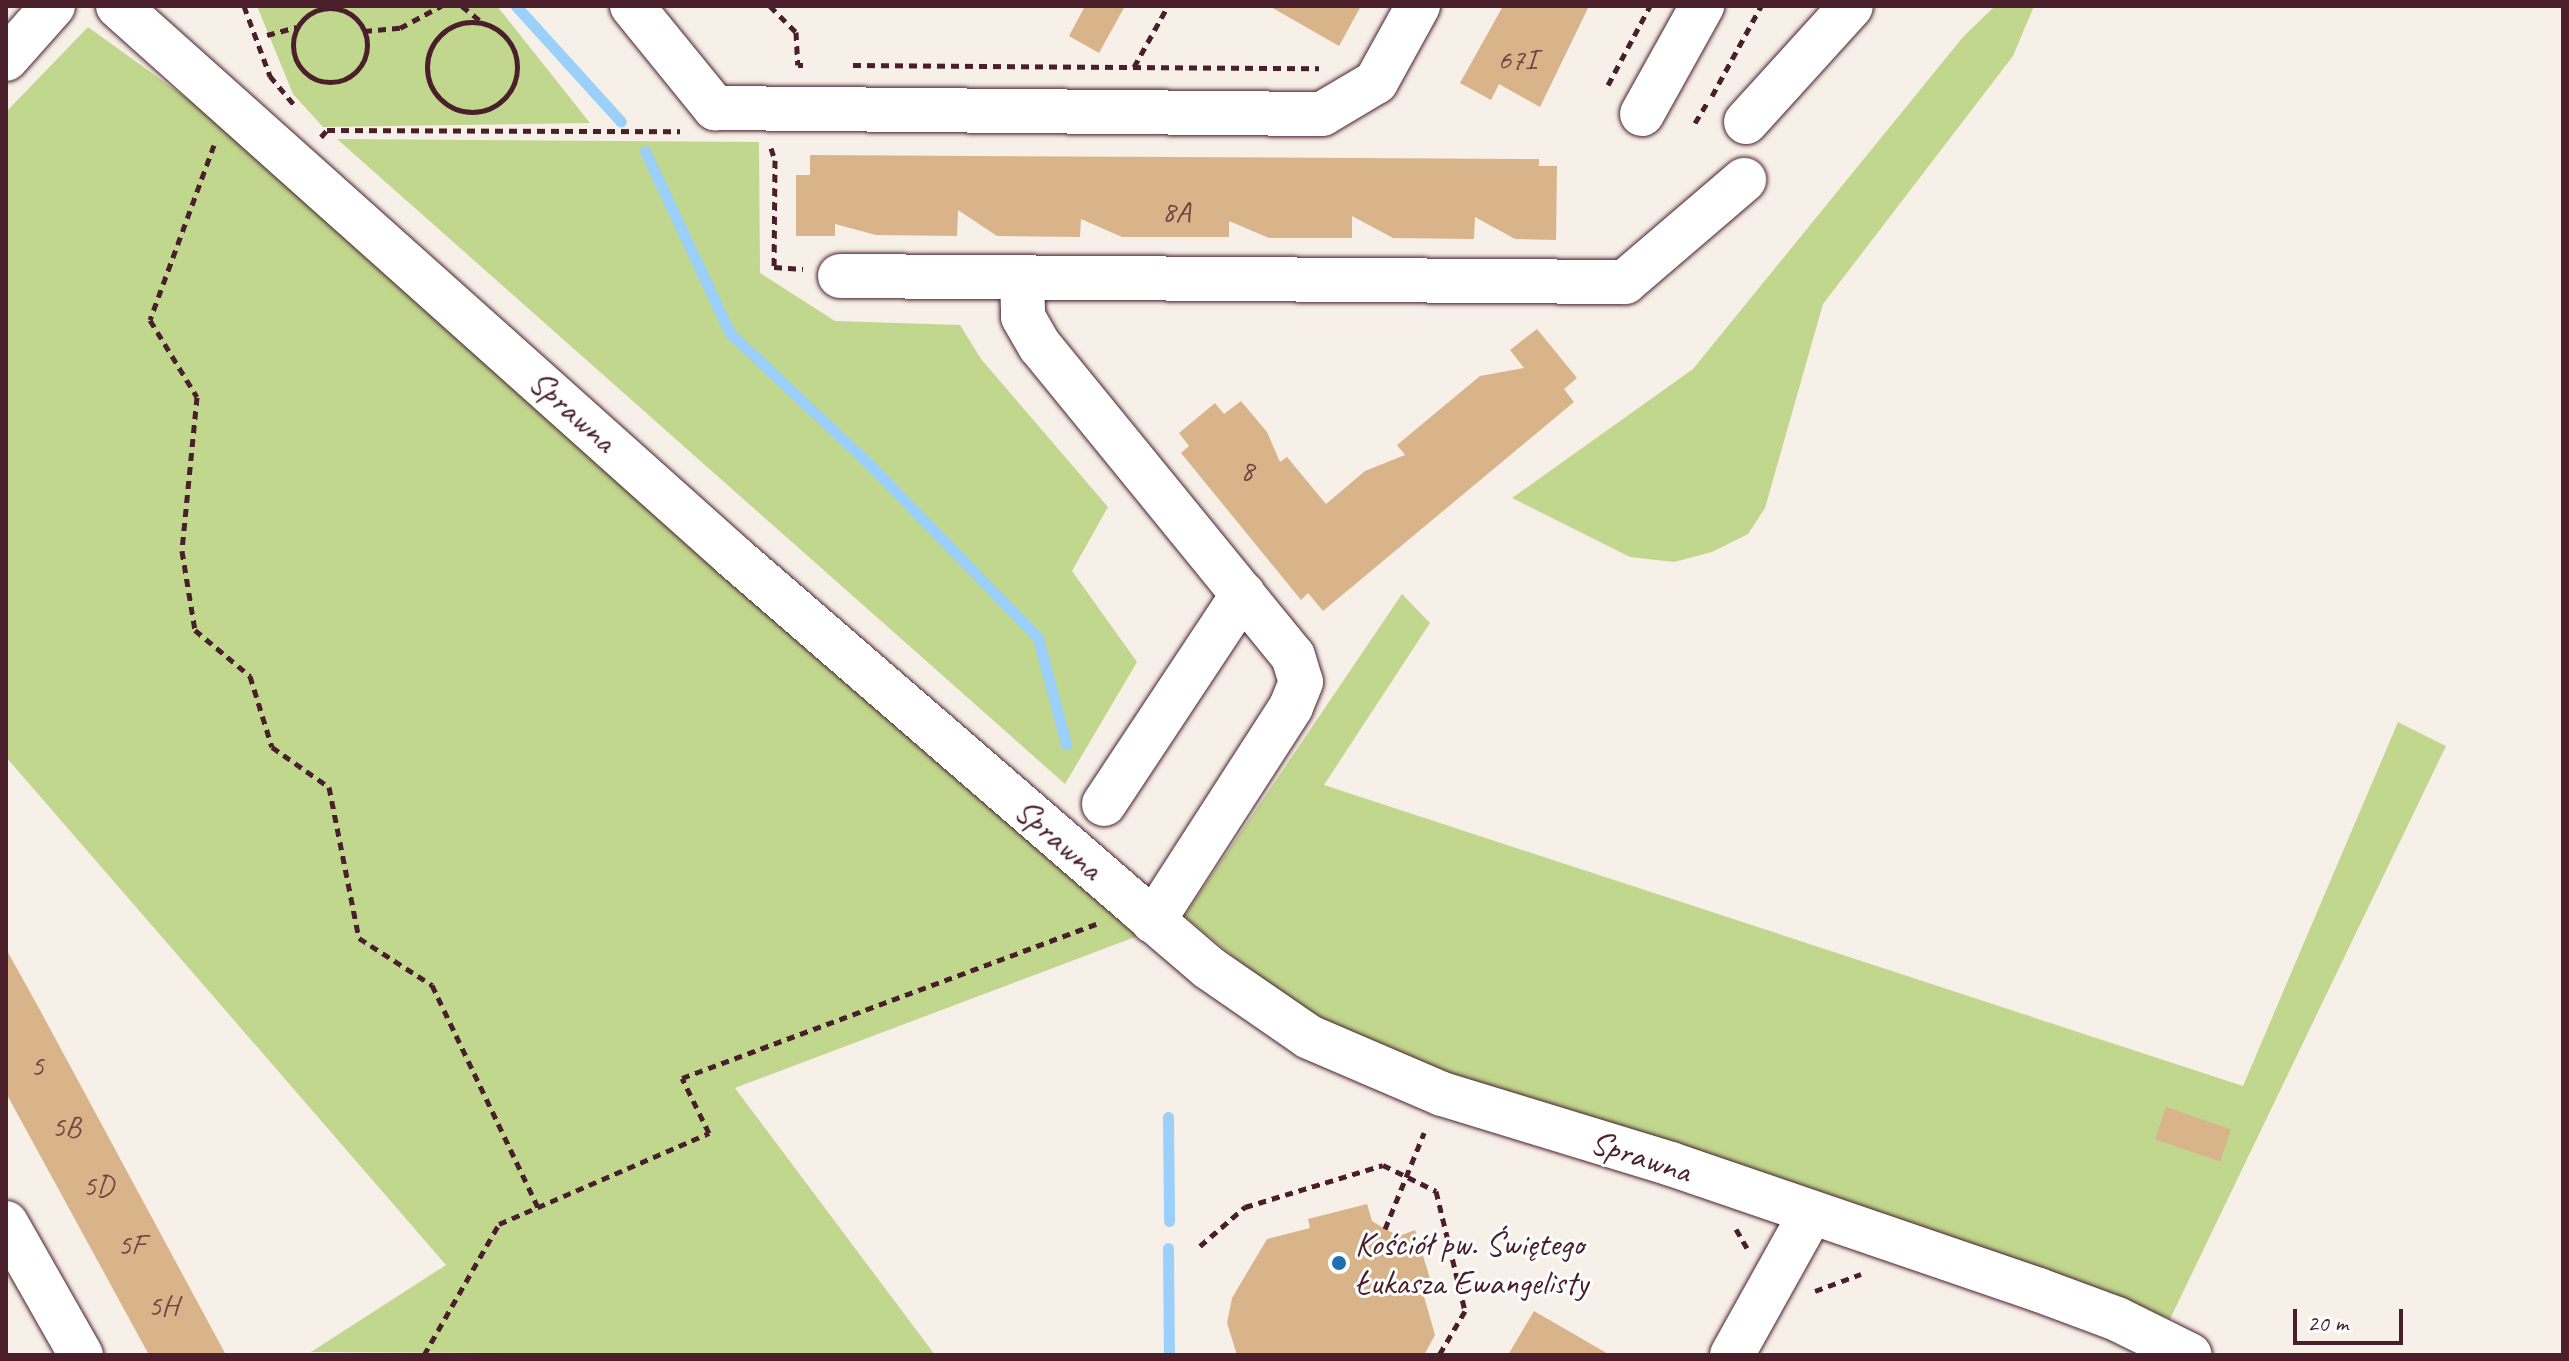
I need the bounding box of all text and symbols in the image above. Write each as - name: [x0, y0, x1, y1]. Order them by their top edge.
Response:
- house number: 67I: [1498, 41, 1536, 77]
- house number: 8A: [1162, 193, 1190, 229]
- street label: Sprawna: [521, 361, 625, 461]
- house number: 8: [1240, 452, 1254, 488]
- street label: Sprawna: [1007, 790, 1111, 888]
- house number: 5: [30, 1047, 44, 1083]
- house number: 5B: [51, 1108, 81, 1144]
- street label: Sprawna: [1586, 1121, 1696, 1191]
- house number: 5D: [83, 1167, 113, 1203]
- place label: Kościół pw. Świętego Łukasza Ewangelisty: [1355, 1223, 1588, 1302]
- house number: 5F: [117, 1226, 145, 1262]
- marker: Kościół pw. Świętego Łukasza Ewangelisty: [1330, 1254, 1348, 1272]
- house number: 5H: [148, 1287, 178, 1323]
- scale bar: [2297, 1293, 2407, 1343]
- text: 20 m: [2307, 1308, 2348, 1338]

